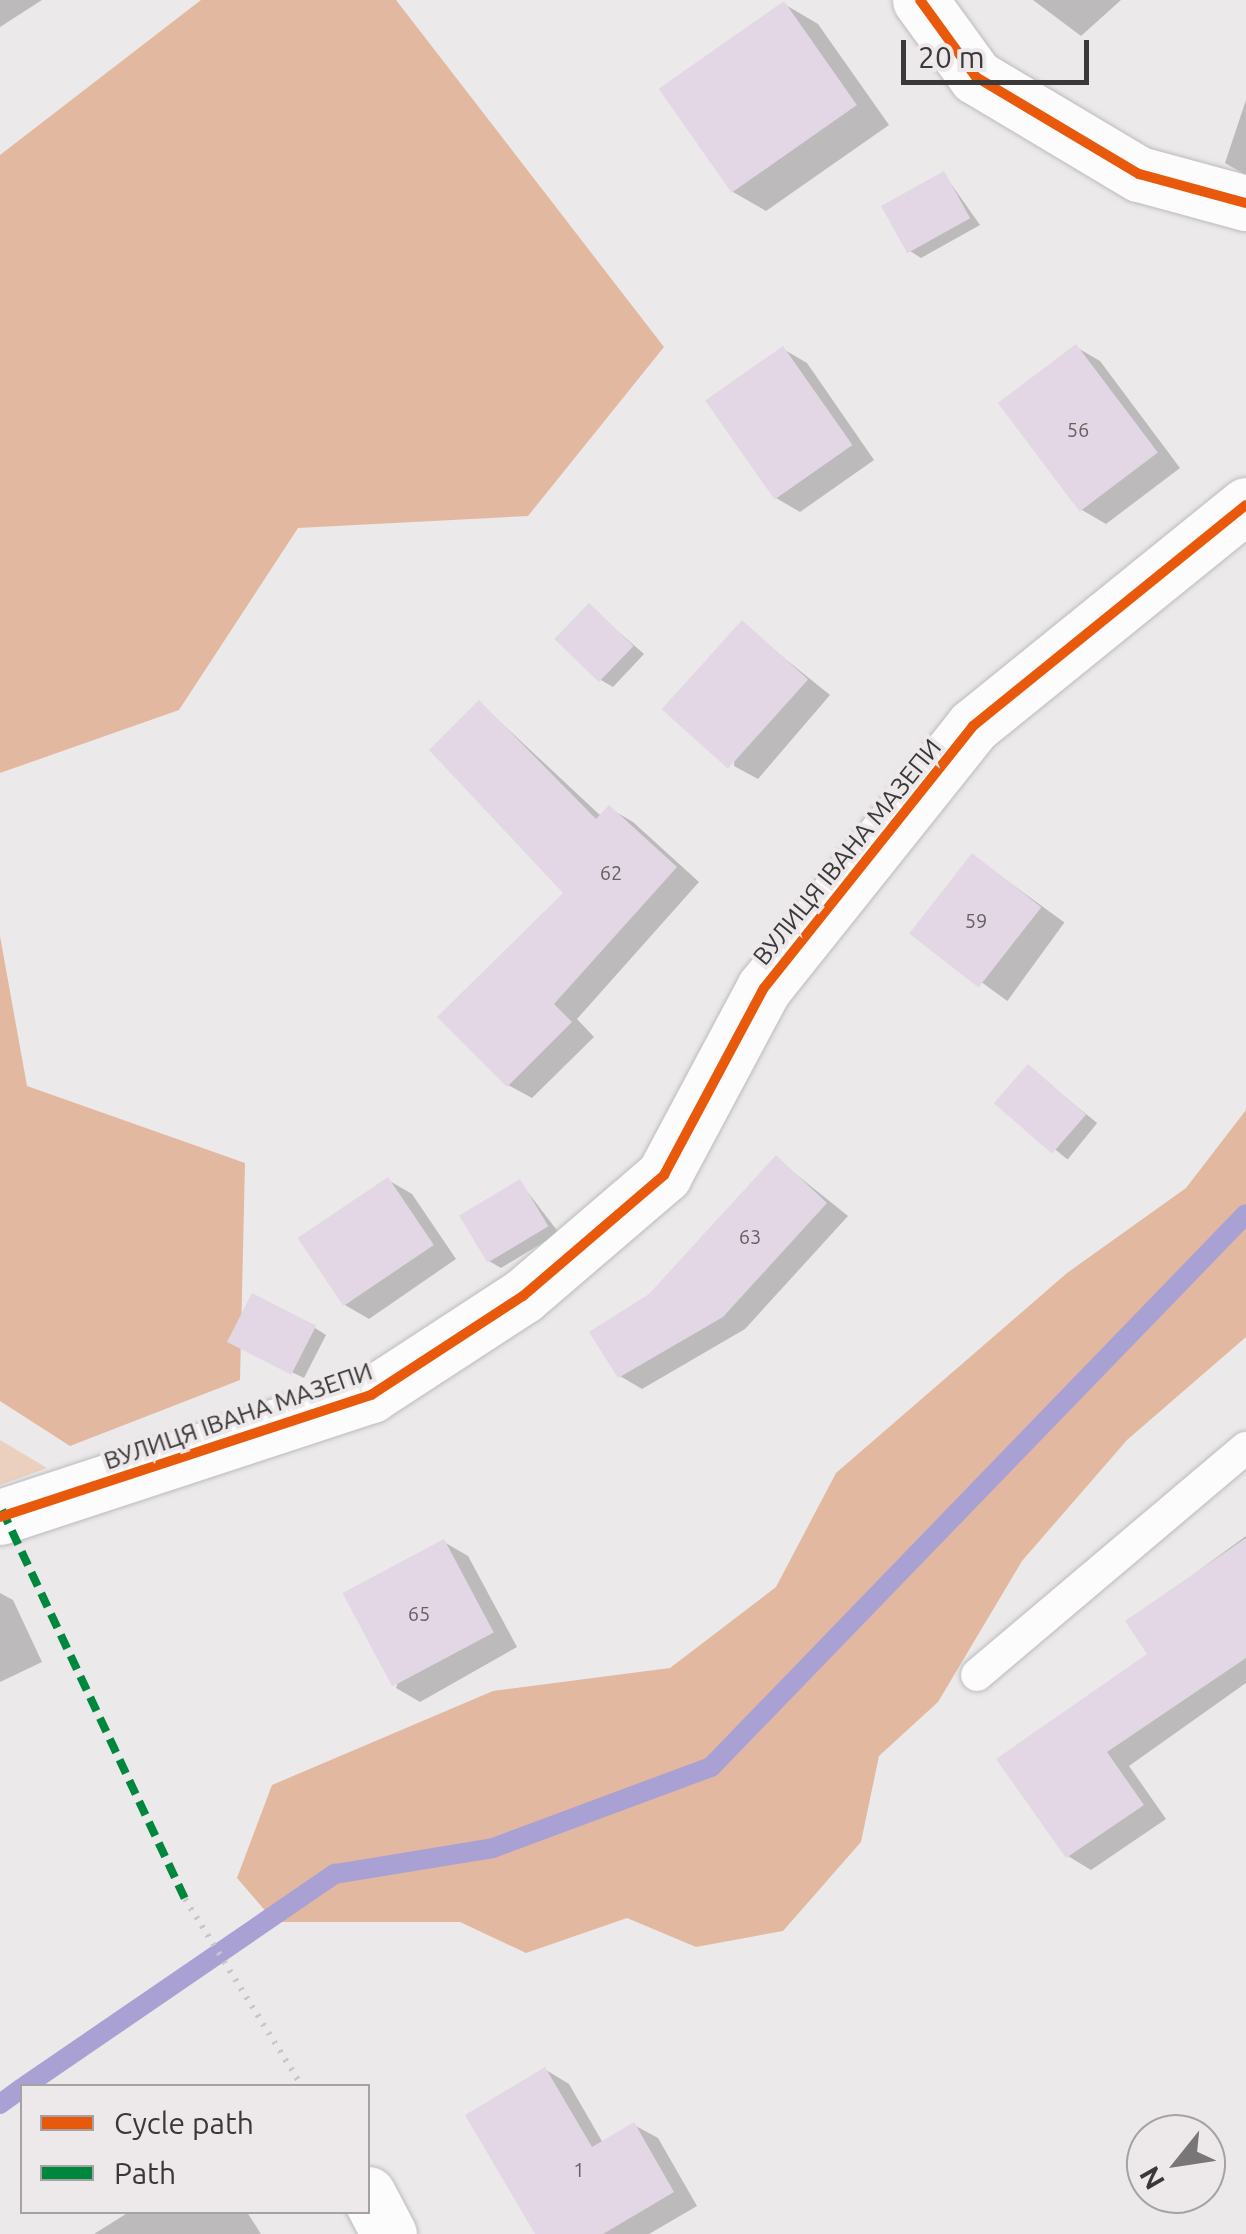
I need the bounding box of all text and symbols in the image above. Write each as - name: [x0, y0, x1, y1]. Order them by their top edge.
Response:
- scale bar: [906, 20, 1094, 82]
- text: 20 m: [918, 40, 985, 74]
- house number: 56: [1067, 417, 1089, 441]
- street label: ВУЛИЦЯ ІВАНА МАЗЕПИ: [747, 733, 947, 971]
- house number: 62: [600, 860, 622, 884]
- house number: 59: [965, 908, 987, 932]
- house number: 63: [739, 1224, 761, 1248]
- street label: ВУЛИЦЯ ІВАНА МАЗЕПИ: [100, 1356, 376, 1476]
- house number: 65: [408, 1601, 430, 1625]
- legend: [20, 2084, 370, 2214]
- text: Cycle path: [114, 2106, 254, 2140]
- north arrow: [1126, 2114, 1226, 2214]
- text: Path: [114, 2156, 176, 2190]
- house number: 1: [573, 2157, 585, 2181]
- text: N: [1133, 2161, 1170, 2195]

